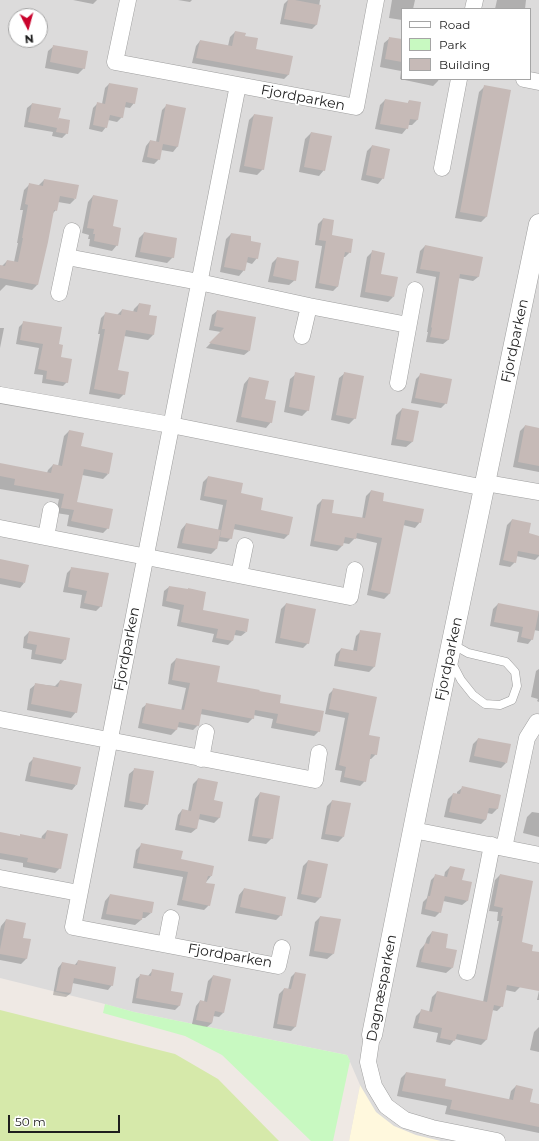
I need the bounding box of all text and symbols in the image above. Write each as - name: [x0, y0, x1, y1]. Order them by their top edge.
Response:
- north arrow: [8, 8, 48, 48]
- legend: [401, 8, 531, 80]
- text: Road: [439, 17, 470, 32]
- text: N: [24, 32, 34, 46]
- text: Park: [439, 37, 466, 52]
- text: Building: [439, 57, 490, 72]
- street label: Fjordparken: [259, 82, 347, 114]
- street label: Fjordparken: [498, 297, 532, 385]
- street label: Fjordparken: [111, 605, 143, 693]
- street label: Fjordparken: [432, 615, 466, 703]
- street label: Dagnæsparken: [363, 933, 401, 1043]
- street label: Fjordparken: [186, 940, 274, 972]
- scale bar: [10, 1107, 122, 1133]
- text: 50 m: [15, 1114, 46, 1129]

